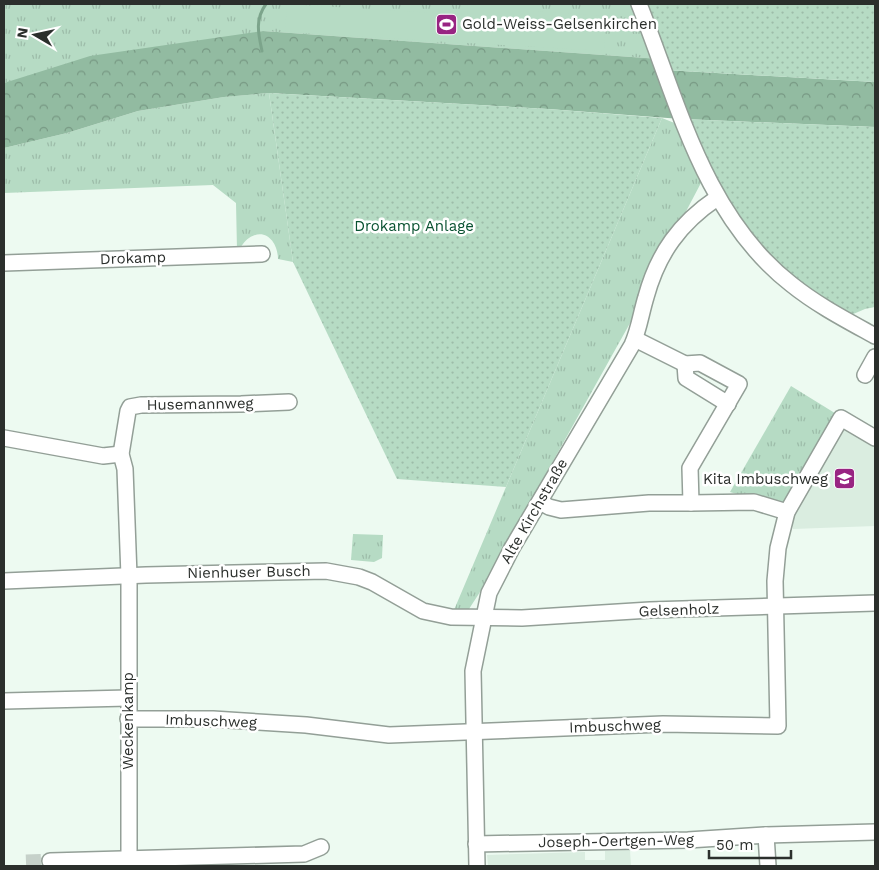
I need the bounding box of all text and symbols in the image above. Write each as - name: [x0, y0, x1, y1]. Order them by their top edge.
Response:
- north arrow: [10, 10, 60, 60]
- sports icon: Gold-Weiss-Gelsenkirchen: [434, 12, 458, 36]
- place label: Gold-Weiss-Gelsenkirchen: [462, 15, 657, 33]
- text: N: [13, 27, 31, 39]
- park label: Drokamp Anlage: [354, 217, 474, 235]
- street label: Drokamp: [100, 248, 166, 268]
- street label: Husemannweg: [146, 394, 254, 414]
- street label: Alte Kirchstraße: [497, 455, 571, 567]
- school or university icon: Kita Imbuschweg: [832, 467, 856, 491]
- place label: Kita Imbuschweg: [703, 470, 828, 488]
- street label: Nienhuser Busch: [187, 562, 311, 582]
- street label: Gelsenholz: [638, 600, 720, 620]
- street label: Weckenkamp: [119, 672, 137, 770]
- street label: Imbuschweg: [165, 710, 257, 732]
- street label: Imbuschweg: [569, 715, 661, 737]
- scale bar: [709, 828, 792, 860]
- street label: Joseph-Oertgen-Weg: [538, 831, 694, 851]
- text: 50 m: [716, 836, 753, 854]

